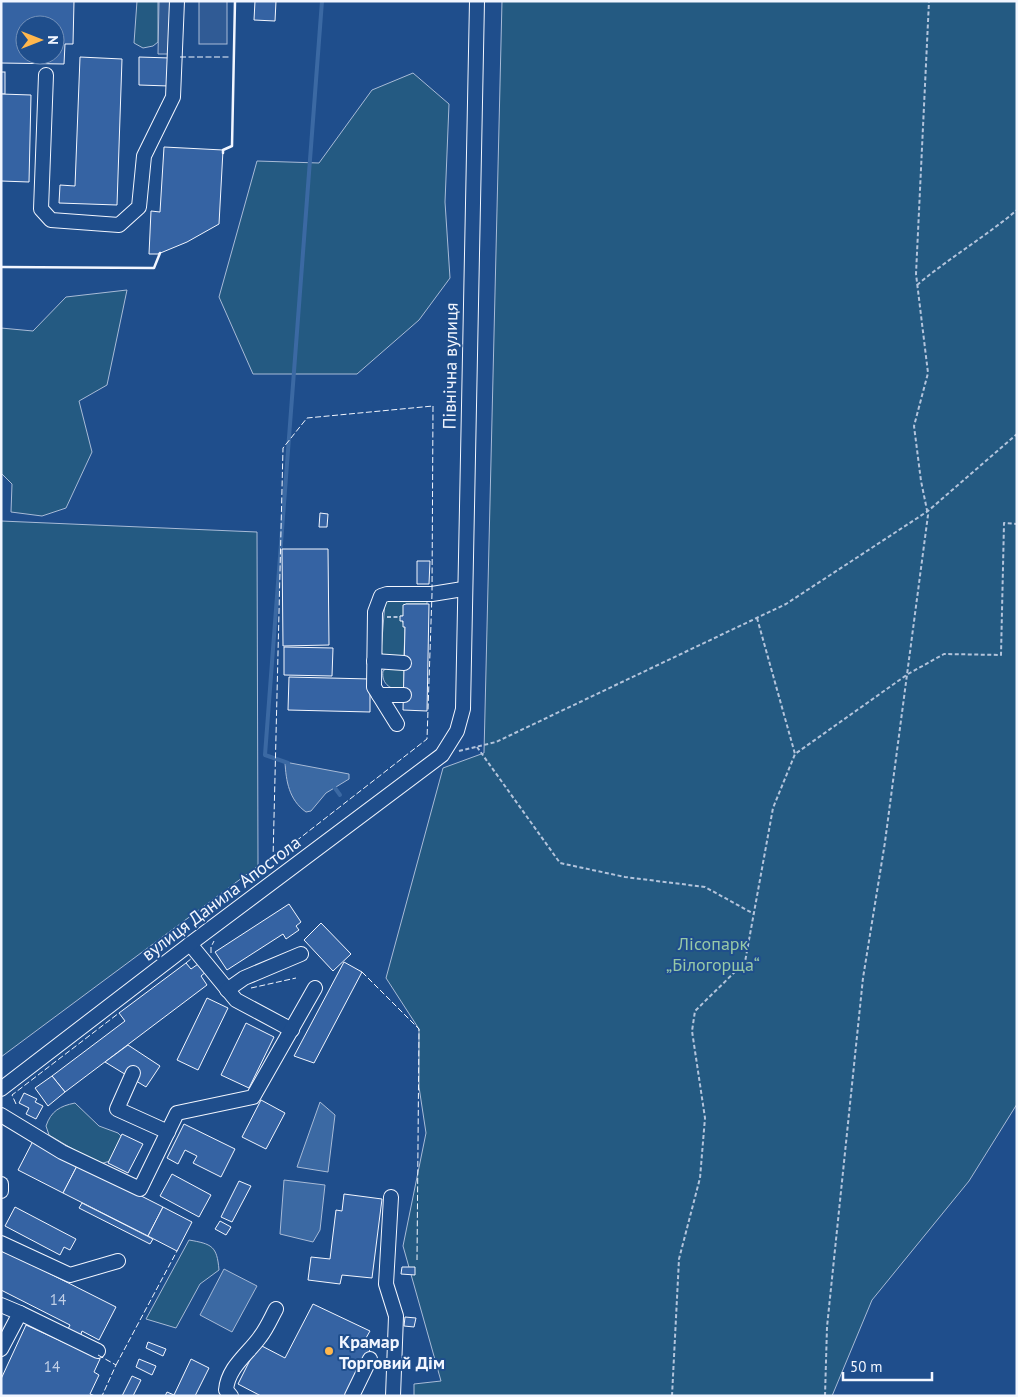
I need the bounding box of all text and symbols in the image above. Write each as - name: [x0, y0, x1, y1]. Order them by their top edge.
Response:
- north arrow: [15, 15, 65, 65]
- text: N: [44, 35, 62, 45]
- street label: Північна вулиця: [437, 302, 463, 430]
- street label: вулиця Данила Апостола: [137, 831, 305, 965]
- park label: Лісопарк „Білогорща“: [666, 932, 760, 976]
- house number: 14: [50, 1290, 66, 1309]
- place label: Крамар Торговий Дім: [339, 1330, 445, 1374]
- marker: Крамар Торговий Дім: [323, 1345, 335, 1357]
- scale bar: [843, 1350, 932, 1382]
- house number: 14: [44, 1357, 60, 1376]
- text: 50 m: [850, 1357, 883, 1376]

